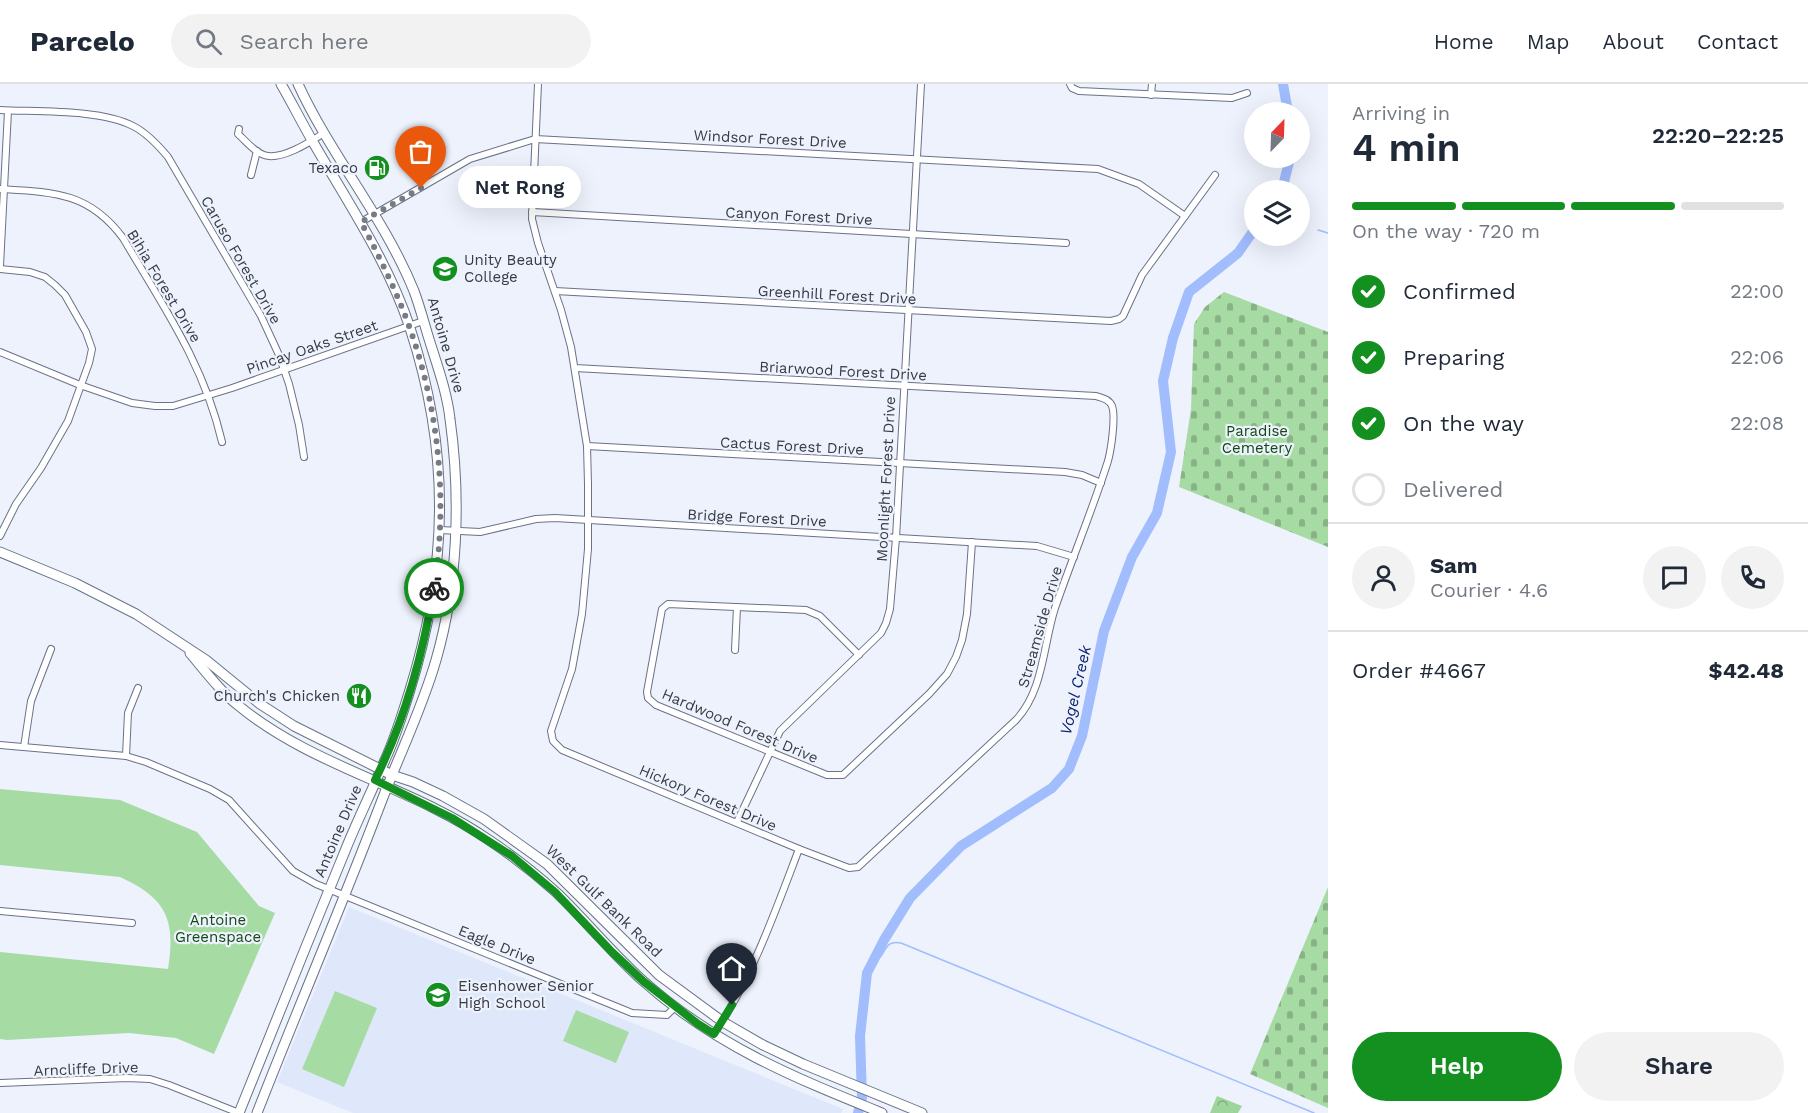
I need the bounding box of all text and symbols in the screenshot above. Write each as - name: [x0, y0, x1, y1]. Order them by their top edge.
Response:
- search box: [171, 14, 591, 68]
- text: Parcelo: [30, 25, 135, 58]
- icon: search: [192, 25, 225, 58]
- text: Search here: [240, 29, 369, 54]
- text: Home: [1434, 29, 1494, 54]
- text: Map: [1527, 29, 1570, 54]
- text: About: [1603, 29, 1664, 54]
- text: Contact: [1697, 29, 1778, 54]
- text: Arriving in: [1352, 101, 1450, 125]
- north arrow: [1244, 102, 1310, 168]
- map controls: [1244, 102, 1310, 246]
- text: 22:20–22:25: [1652, 123, 1784, 148]
- text: 4 min: [1352, 125, 1461, 170]
- pin: [395, 126, 446, 188]
- street label: Windsor Forest Drive: [693, 126, 847, 152]
- icon: bag: [404, 135, 437, 168]
- fuel station icon: Texaco: [362, 153, 392, 183]
- place label: Texaco: [308, 159, 358, 177]
- callout: Net Rong: [457, 167, 580, 209]
- text: Net Rong: [475, 175, 564, 199]
- button: layers: [1244, 180, 1310, 246]
- street label: Caruso Forest Drive: [197, 193, 285, 327]
- street label: Canyon Forest Drive: [725, 203, 873, 229]
- text: On the way · 720 m: [1352, 219, 1540, 243]
- street label: Bihia Forest Drive: [123, 226, 205, 346]
- place label: Unity Beauty College: [464, 251, 557, 286]
- school or university icon: Unity Beauty College: [430, 254, 460, 284]
- icon: check: [1352, 275, 1385, 308]
- text: Confirmed: [1403, 279, 1516, 304]
- text: 22:00: [1730, 279, 1784, 303]
- street label: Greenhill Forest Drive: [757, 282, 917, 308]
- street label: Antoine Drive: [424, 295, 468, 395]
- street label: Pincay Oaks Street: [244, 316, 381, 378]
- icon: check: [1352, 341, 1385, 374]
- text: Preparing: [1403, 345, 1504, 370]
- text: 22:06: [1730, 345, 1784, 369]
- street label: Briarwood Forest Drive: [759, 358, 927, 384]
- street label: Moonlight Forest Drive: [873, 396, 899, 562]
- icon: check: [1352, 407, 1385, 440]
- text: On the way: [1403, 411, 1524, 436]
- text: 22:08: [1730, 411, 1784, 435]
- park label: Paradise Cemetery: [1222, 422, 1292, 457]
- street label: Cactus Forest Drive: [720, 433, 864, 459]
- text: Delivered: [1403, 477, 1503, 502]
- street label: Bridge Forest Drive: [687, 505, 827, 531]
- button: person: [1352, 546, 1415, 609]
- button: chat: [1643, 546, 1706, 609]
- button: phone: [1721, 546, 1784, 609]
- text: Sam: [1430, 553, 1478, 578]
- courier: [404, 558, 464, 618]
- street label: Streamside Drive: [1014, 564, 1066, 690]
- icon: bike: [418, 572, 451, 605]
- text: Courier · 4.6: [1430, 578, 1548, 602]
- water label: Vogel Creek: [1056, 642, 1095, 737]
- text: Order #4667: [1352, 658, 1486, 683]
- text: $42.48: [1709, 658, 1784, 683]
- restaurant icon: Church's Chicken: [344, 681, 374, 711]
- street label: Hardwood Forest Drive: [659, 685, 821, 767]
- place label: Church's Chicken: [213, 687, 340, 705]
- street label: Hickory Forest Drive: [636, 761, 780, 835]
- street label: Antoine Drive: [310, 782, 366, 880]
- street label: West Gulf Bank Road: [542, 841, 666, 961]
- park label: Antoine Greenspace: [175, 911, 261, 946]
- street label: Eagle Drive: [456, 921, 538, 969]
- pin: [706, 943, 757, 1005]
- icon: home: [715, 952, 748, 985]
- place label: Eisenhower Senior High School: [458, 977, 594, 1012]
- school or university icon: Eisenhower Senior High School: [423, 980, 453, 1010]
- button: Help: [1352, 1032, 1562, 1101]
- button: Share: [1574, 1032, 1784, 1101]
- street label: Arncliffe Drive: [33, 1058, 139, 1080]

